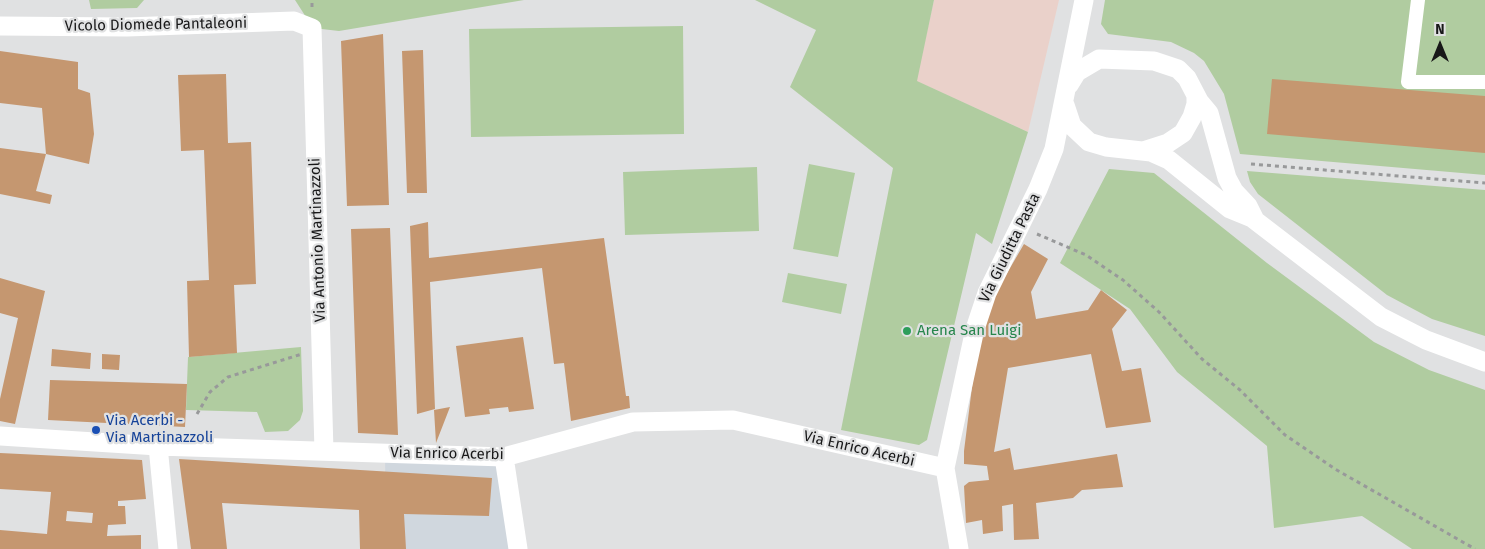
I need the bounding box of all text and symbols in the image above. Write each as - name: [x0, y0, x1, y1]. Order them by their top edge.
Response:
- street label: Vicolo Diomede Pantaleoni: [65, 14, 247, 36]
- north arrow: [1415, 20, 1465, 70]
- text: N: [1435, 21, 1445, 38]
- street label: Via Antonio Martinazzoli: [306, 158, 330, 322]
- street label: Via Giuditta Pasta: [976, 190, 1044, 306]
- place label: Arena San Luigi: [917, 322, 1021, 340]
- marker: Arena San Luigi: [901, 325, 913, 337]
- place label: Via Acerbi - Via Martinazzoli: [106, 412, 213, 447]
- marker: Via Acerbi - Via Martinazzoli: [90, 424, 102, 436]
- street label: Via Enrico Acerbi: [802, 427, 916, 471]
- street label: Via Enrico Acerbi: [390, 444, 504, 464]

